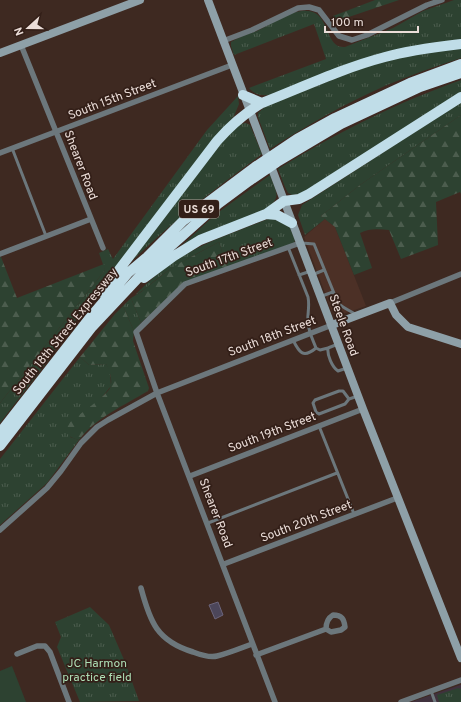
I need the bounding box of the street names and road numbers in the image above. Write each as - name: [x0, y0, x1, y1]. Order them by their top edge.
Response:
- street label: South 15th Street: [66, 76, 159, 124]
- street label: Shearer Road: [59, 128, 101, 202]
- road number: US 69: [179, 200, 219, 218]
- street label: South 17th Street: [184, 235, 275, 281]
- street label: South 18th Street Expressway: [10, 265, 122, 398]
- street label: Steele Road: [324, 292, 362, 359]
- street label: South 18th Street: [226, 313, 319, 361]
- street label: South 19th Street: [226, 409, 319, 457]
- street label: Shearer Road: [194, 476, 236, 550]
- street label: South 20th Street: [259, 497, 354, 547]

